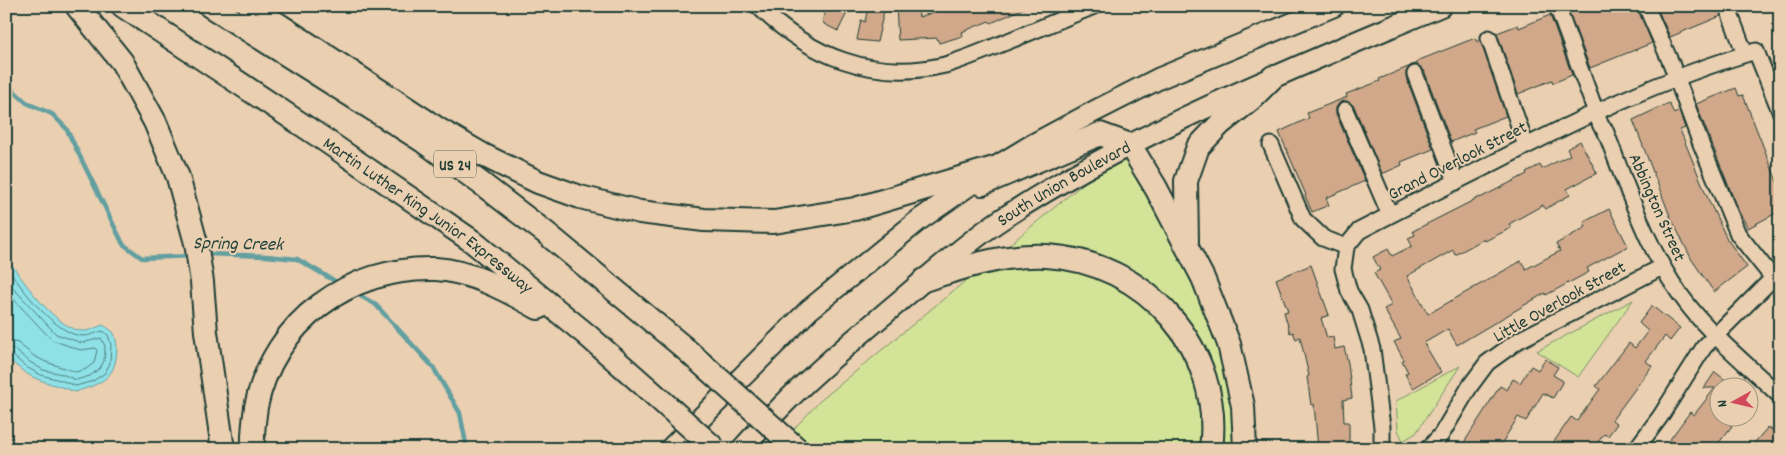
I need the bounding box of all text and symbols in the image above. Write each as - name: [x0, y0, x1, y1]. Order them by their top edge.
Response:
- street label: Grand Overlook Street: [1384, 116, 1532, 208]
- street label: Martin Luther King Junior Expressway: [317, 132, 538, 301]
- street label: South Union Boulevard: [993, 136, 1136, 234]
- road number: US 24: [434, 150, 476, 178]
- street label: Abbington Street: [1621, 150, 1691, 266]
- water label: Spring Creek: [193, 231, 285, 260]
- street label: Little Overlook Street: [1489, 256, 1631, 350]
- north arrow: [1708, 378, 1758, 428]
- text: N: [1713, 399, 1733, 408]

